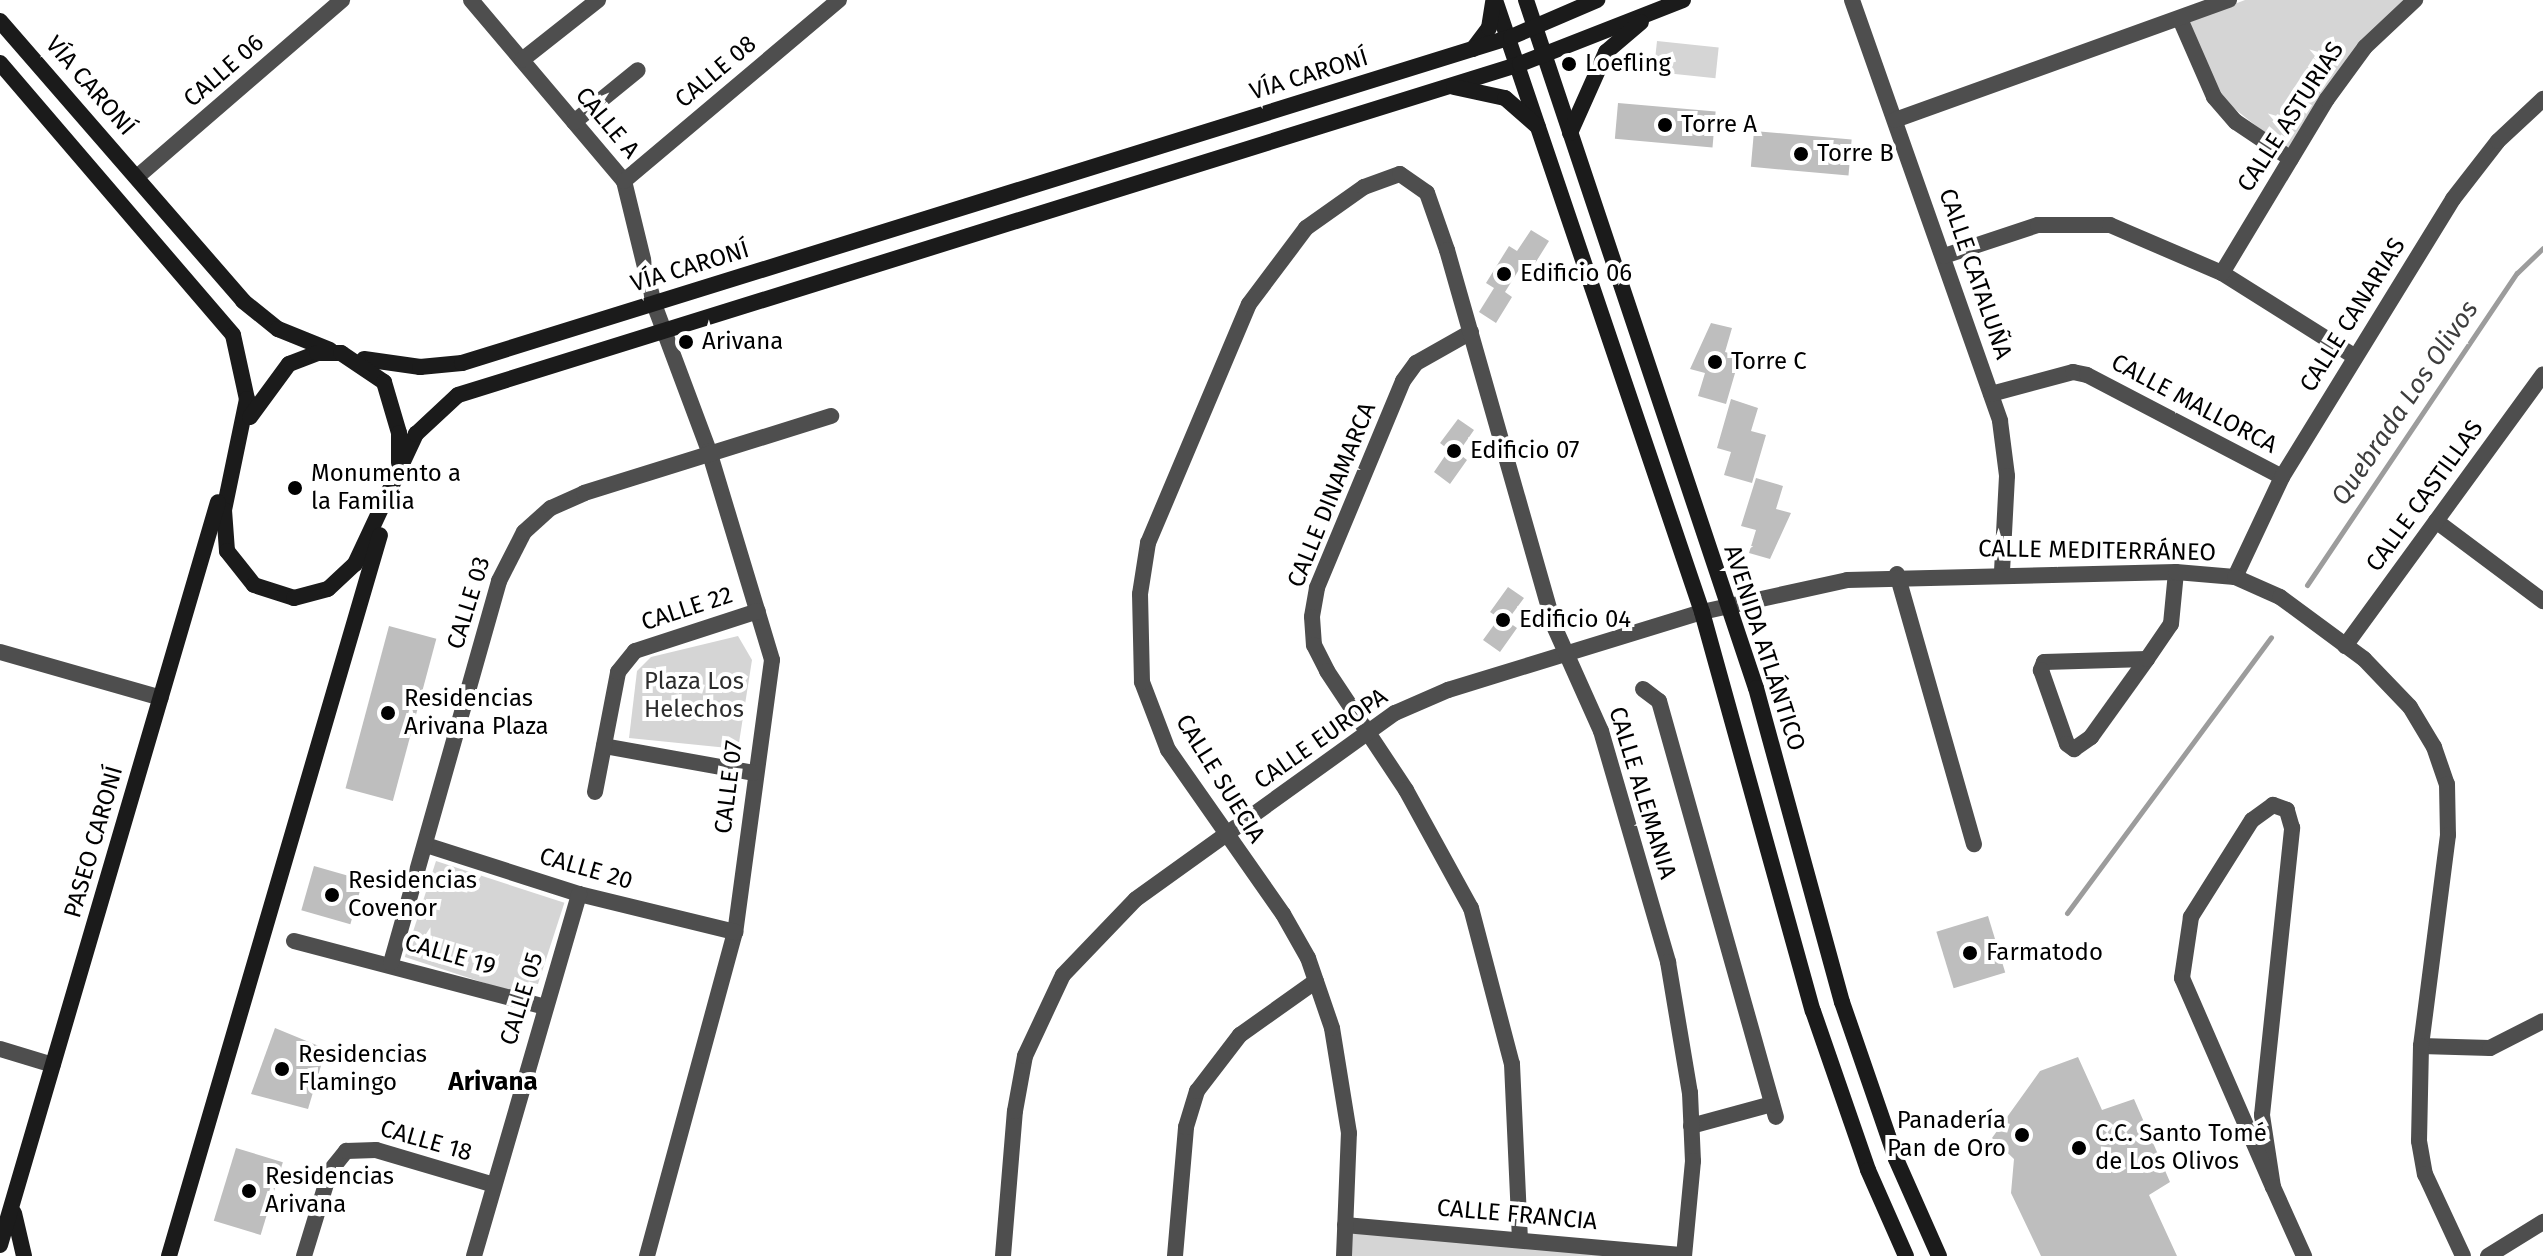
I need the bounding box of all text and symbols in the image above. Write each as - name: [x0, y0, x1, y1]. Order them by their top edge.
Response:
- street label: CALLE 06: [178, 28, 270, 114]
- street label: VÍA CARONÍ: [39, 30, 141, 142]
- street label: CALLE 08: [670, 30, 762, 114]
- street label: CALLE ASTURIAS: [2232, 36, 2350, 198]
- street label: VÍA CARONÍ: [1246, 43, 1372, 107]
- place label: Loefling: [1585, 50, 1671, 78]
- marker: Loefling: [1560, 55, 1578, 73]
- street label: CALLE A: [569, 82, 645, 164]
- place label: Torre A: [1681, 111, 1757, 139]
- marker: Torre A: [1656, 116, 1674, 134]
- place label: Torre B: [1817, 140, 1894, 168]
- marker: Torre B: [1792, 145, 1810, 163]
- street label: CALLE CATALUÑA: [1932, 185, 2018, 363]
- street label: CALLE CANARIAS: [2294, 233, 2412, 397]
- street label: VÍA CARONÍ: [627, 235, 753, 299]
- place label: Edificio 06: [1520, 260, 1632, 288]
- marker: Edificio 06: [1495, 265, 1513, 283]
- water label: Quebrada Los Olivos: [2325, 295, 2485, 511]
- place label: Arivana: [702, 328, 783, 356]
- marker: Arivana: [677, 333, 695, 351]
- place label: Torre C: [1731, 348, 1807, 376]
- street label: CALLE MALLORCA: [2106, 348, 2282, 460]
- marker: Torre C: [1706, 353, 1724, 371]
- street label: CALLE DINAMARCA: [1282, 398, 1382, 592]
- street label: CALLE CASTILLAS: [2360, 415, 2490, 577]
- place label: Edificio 07: [1470, 437, 1579, 465]
- marker: Edificio 07: [1445, 442, 1463, 460]
- place label: Monumento a la Familia: [311, 460, 461, 516]
- marker: Monumento a la Familia: [286, 479, 304, 497]
- street label: CALLE MEDITERRÁNEO: [1978, 535, 2216, 567]
- street label: AVENIDA ATLÁNTICO: [1717, 542, 1811, 754]
- street label: CALLE 03: [441, 553, 497, 653]
- street label: CALLE 22: [638, 581, 736, 637]
- place label: Edificio 04: [1519, 606, 1631, 634]
- marker: Edificio 04: [1494, 611, 1512, 629]
- park label: Plaza Los Helechos: [644, 668, 744, 724]
- street label: CALLE EUROPA: [1249, 682, 1393, 796]
- place label: Residencias Arivana Plaza: [404, 685, 549, 741]
- street label: CALLE ALEMANIA: [1602, 703, 1682, 883]
- marker: Residencias Arivana Plaza: [379, 704, 397, 722]
- street label: CALLE SUECIA: [1169, 709, 1271, 849]
- street label: CALLE 07: [709, 739, 749, 835]
- street label: PASEO CARONÍ: [59, 763, 129, 921]
- street label: CALLE 20: [536, 842, 636, 896]
- place label: Residencias Covenor: [348, 867, 477, 923]
- marker: Residencias Covenor: [323, 886, 341, 904]
- street label: CALLE 19: [401, 928, 499, 982]
- place label: Farmatodo: [1986, 939, 2103, 967]
- marker: Farmatodo: [1961, 944, 1979, 962]
- street label: CALLE 05: [494, 949, 550, 1049]
- place label: Residencias Flamingo: [298, 1041, 427, 1097]
- marker: Residencias Flamingo: [273, 1060, 291, 1078]
- district label: Arivana: [448, 1066, 538, 1098]
- place label: Panadería Pan de Oro: [1887, 1107, 2006, 1163]
- street label: CALLE 18: [377, 1114, 475, 1168]
- place label: C.C. Santo Tomé de Los Olivos: [2095, 1120, 2267, 1176]
- marker: Panadería Pan de Oro: [2013, 1126, 2031, 1144]
- marker: C.C. Santo Tomé de Los Olivos: [2070, 1139, 2088, 1157]
- place label: Residencias Arivana: [265, 1163, 394, 1219]
- marker: Residencias Arivana: [240, 1182, 258, 1200]
- street label: CALLE FRANCIA: [1436, 1194, 1598, 1236]

